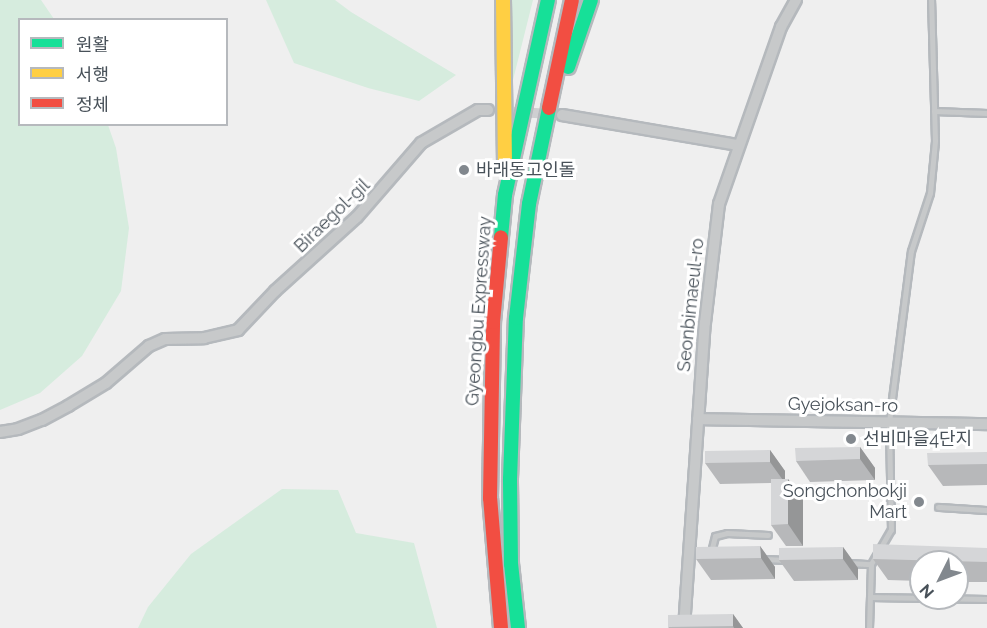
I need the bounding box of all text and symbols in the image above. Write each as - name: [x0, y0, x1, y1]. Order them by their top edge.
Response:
- legend: [18, 18, 228, 126]
- text: 원활: [76, 34, 109, 55]
- text: 서행: [76, 64, 109, 85]
- text: 정체: [76, 94, 109, 115]
- place label: 바래동고인돌: [476, 159, 575, 181]
- marker: 바래동고인돌: [457, 163, 471, 177]
- street label: Biraegol-gil: [290, 175, 374, 257]
- street label: Gyeongbu Expressway: [462, 215, 496, 407]
- street label: Seonbimaeul-ro: [673, 237, 709, 373]
- street label: Gyejoksan-ro: [788, 393, 898, 417]
- place label: 선비마을4단지: [863, 428, 972, 450]
- marker: 선비마을4단지: [844, 432, 858, 446]
- place label: Songchonbokji Mart: [783, 481, 907, 524]
- marker: Songchonbokji Mart: [912, 495, 926, 509]
- north arrow: [909, 550, 969, 610]
- text: N: [916, 580, 938, 602]

